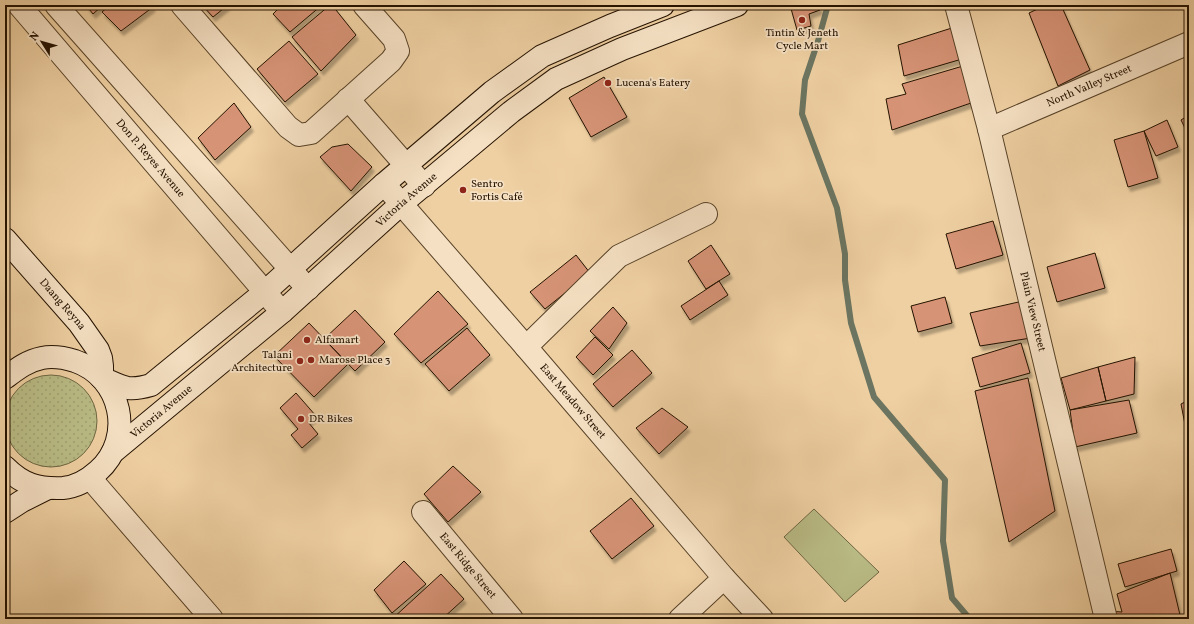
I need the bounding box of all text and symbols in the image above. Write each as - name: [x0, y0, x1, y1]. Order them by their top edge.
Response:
- marker: Tintin & Jeneth Cycle Mart: [797, 15, 807, 25]
- north arrow: [22, 22, 62, 62]
- place label: Tintin & Jeneth Cycle Mart: [765, 26, 839, 54]
- text: N: [27, 29, 44, 45]
- street label: North Valley Street: [1044, 61, 1134, 111]
- place label: Lucena's Eatery: [616, 76, 690, 91]
- marker: Lucena's Eatery: [603, 78, 613, 88]
- street label: Don P. Reyes Avenue: [112, 116, 188, 201]
- street label: Victoria Avenue: [373, 169, 440, 231]
- place label: Sentro Fortis Café: [471, 177, 523, 205]
- marker: Sentro Fortis Café: [458, 185, 468, 195]
- street label: Plain View Street: [1016, 270, 1049, 353]
- street label: Daang Reyna: [36, 275, 89, 333]
- place label: Alfamart: [315, 333, 359, 348]
- marker: Alfamart: [302, 335, 312, 345]
- place label: Talani Architecture: [231, 348, 292, 376]
- place label: Marose Place 3: [319, 353, 391, 368]
- marker: Marose Place 3: [306, 355, 316, 365]
- marker: Talani Architecture: [295, 356, 305, 366]
- street label: East Meadow Street: [536, 361, 609, 443]
- street label: Victoria Avenue: [127, 382, 196, 442]
- place label: DR Bikes: [309, 412, 353, 427]
- marker: DR Bikes: [296, 414, 306, 424]
- street label: East Ridge Street: [436, 530, 500, 602]

